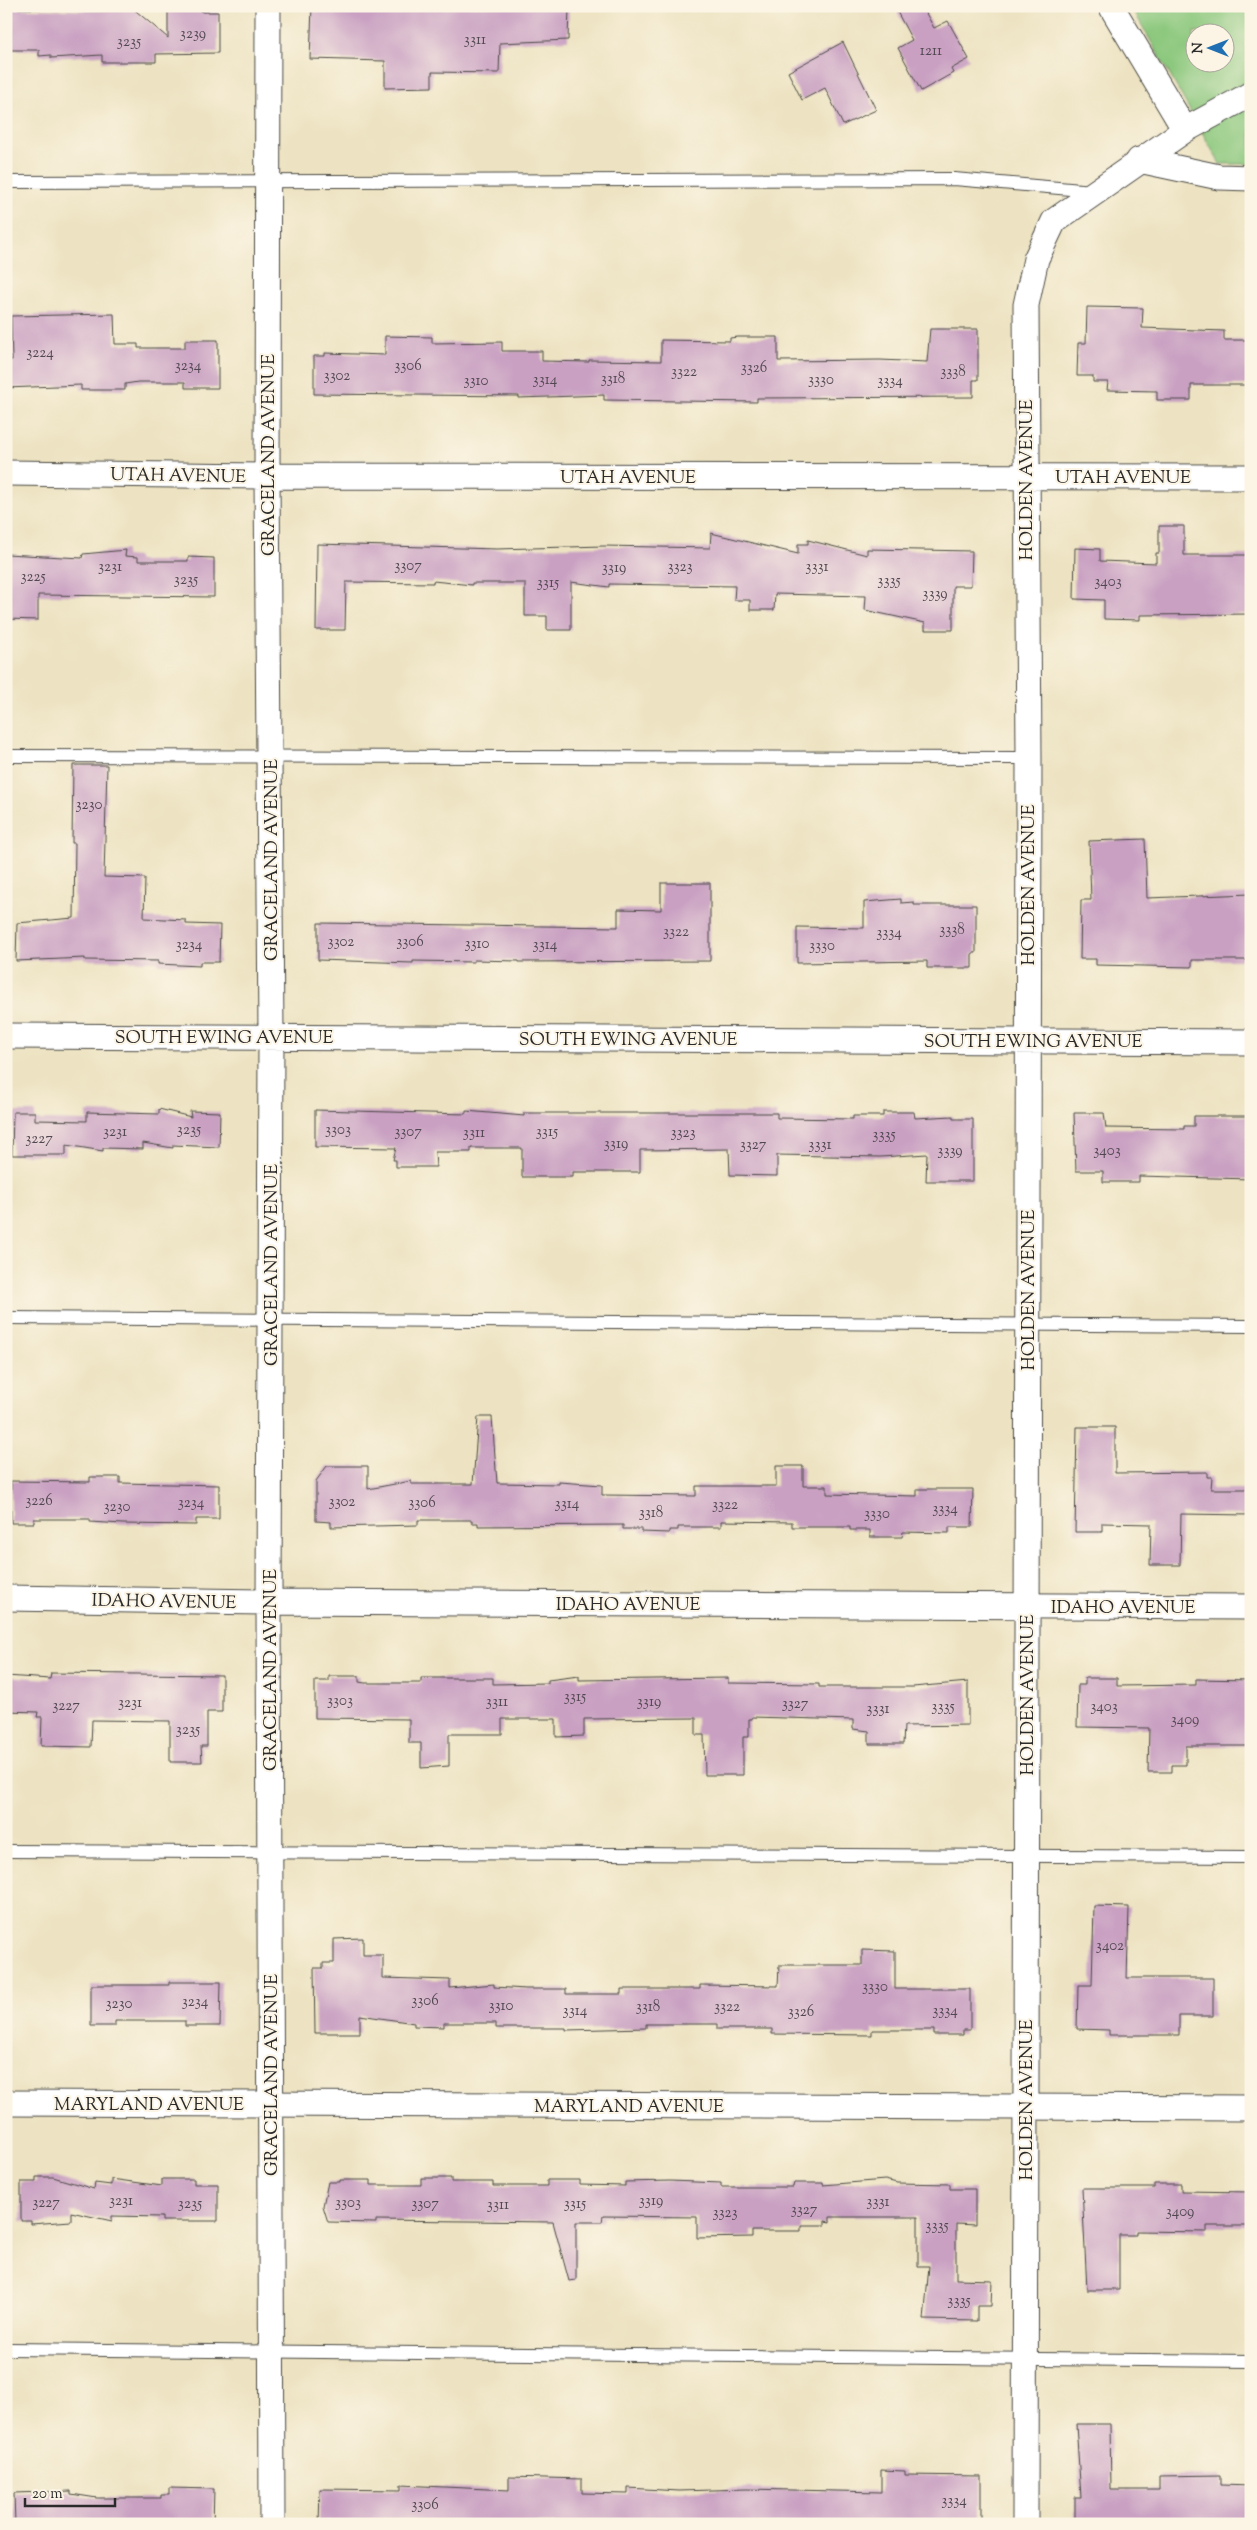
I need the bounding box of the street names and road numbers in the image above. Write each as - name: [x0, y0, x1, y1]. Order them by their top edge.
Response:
- street label: GRACELAND AVENUE: [257, 354, 283, 556]
- street label: HOLDEN AVENUE: [1015, 399, 1041, 561]
- street label: UTAH AVENUE: [110, 463, 246, 491]
- street label: UTAH AVENUE: [560, 466, 696, 492]
- street label: UTAH AVENUE: [1055, 466, 1191, 492]
- street label: GRACELAND AVENUE: [260, 759, 286, 961]
- street label: HOLDEN AVENUE: [1017, 804, 1043, 966]
- street label: SOUTH EWING AVENUE: [115, 1026, 333, 1052]
- street label: SOUTH EWING AVENUE: [519, 1028, 737, 1054]
- street label: SOUTH EWING AVENUE: [924, 1030, 1142, 1056]
- street label: GRACELAND AVENUE: [260, 1164, 286, 1366]
- street label: HOLDEN AVENUE: [1017, 1209, 1043, 1371]
- street label: GRACELAND AVENUE: [259, 1569, 285, 1771]
- street label: IDAHO AVENUE: [91, 1589, 237, 1617]
- street label: IDAHO AVENUE: [556, 1593, 700, 1619]
- street label: IDAHO AVENUE: [1051, 1596, 1195, 1622]
- street label: HOLDEN AVENUE: [1016, 1614, 1042, 1776]
- street label: GRACELAND AVENUE: [260, 1974, 286, 2176]
- street label: HOLDEN AVENUE: [1015, 2019, 1041, 2181]
- street label: MARYLAND AVENUE: [54, 2093, 244, 2119]
- street label: MARYLAND AVENUE: [534, 2095, 724, 2121]

